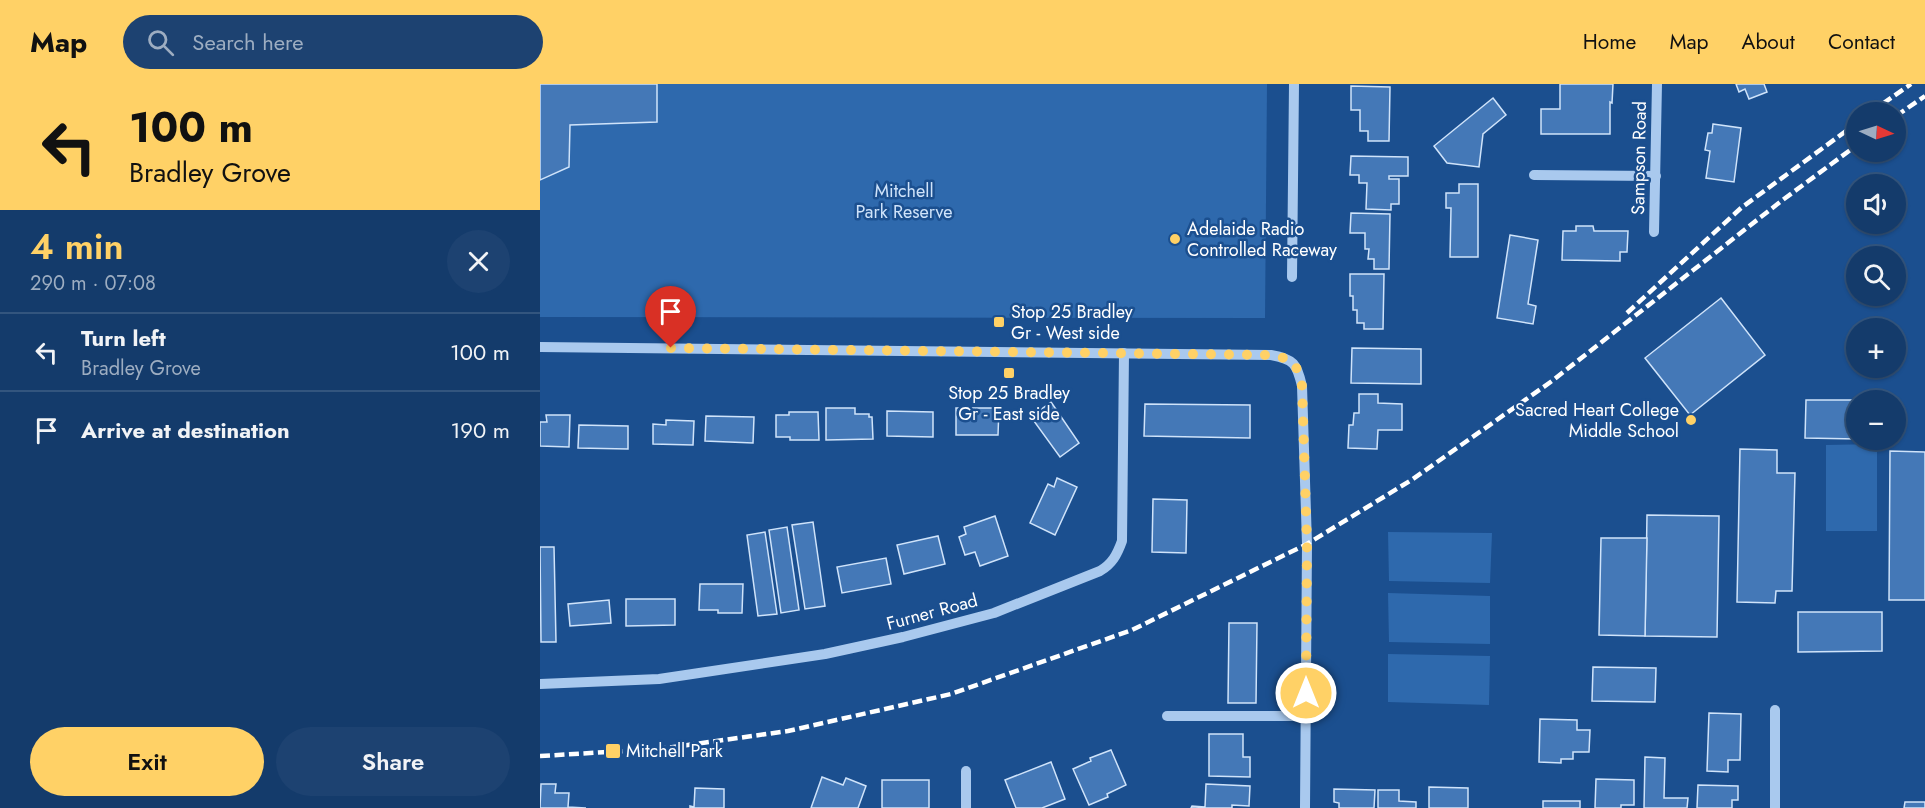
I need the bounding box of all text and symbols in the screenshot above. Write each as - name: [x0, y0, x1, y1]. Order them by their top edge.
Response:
- search box: [123, 15, 543, 69]
- text: Map: [30, 22, 87, 63]
- icon: search: [144, 26, 177, 59]
- text: Search here: [192, 26, 304, 58]
- text: Home: [1583, 27, 1636, 57]
- text: Map: [1669, 27, 1709, 57]
- text: About: [1742, 27, 1795, 57]
- text: Contact: [1828, 27, 1895, 57]
- text: 100 m: [129, 97, 253, 158]
- street label: Sampson Road: [1625, 101, 1653, 215]
- north arrow: [1846, 102, 1906, 162]
- map controls: [1846, 102, 1906, 450]
- icon: left: [30, 108, 108, 186]
- text: Bradley Grove: [129, 153, 291, 192]
- button: sound: [1846, 174, 1906, 234]
- park label: Mitchell Park Reserve: [856, 178, 952, 225]
- place label: Adelaide Radio Controlled Raceway: [1187, 216, 1337, 263]
- text: 4 min: [30, 220, 124, 272]
- button: close: [447, 230, 510, 293]
- marker: Adelaide Radio Controlled Raceway: [1168, 232, 1182, 246]
- button: search: [1846, 246, 1906, 306]
- text: 290 m · 07:08: [30, 269, 156, 298]
- pin: [645, 286, 696, 348]
- icon: arrive: [654, 295, 687, 328]
- place label: Stop 25 Bradley Gr - West side: [1011, 299, 1133, 346]
- marker: Stop 25 Bradley Gr - West side: [992, 315, 1006, 329]
- button: +: [1846, 318, 1906, 378]
- text: Turn left: [81, 322, 166, 354]
- icon: left: [30, 336, 63, 369]
- text: 100 m: [450, 336, 510, 368]
- text: Bradley Grove: [81, 354, 201, 383]
- marker: Stop 25 Bradley Gr - East side: [1002, 366, 1016, 380]
- place label: Stop 25 Bradley Gr - East side: [948, 380, 1070, 427]
- button: −: [1846, 390, 1906, 450]
- place label: Sacred Heart College Middle School: [1515, 397, 1679, 444]
- marker: Sacred Heart College Middle School: [1684, 413, 1698, 427]
- icon: arrive: [30, 414, 63, 447]
- text: Arrive at destination: [81, 414, 290, 446]
- text: 190 m: [450, 414, 510, 446]
- street label: Furner Road: [884, 587, 980, 637]
- position arrow: [1274, 661, 1338, 725]
- button: Exit: [30, 727, 264, 796]
- button: Share: [276, 727, 510, 796]
- place label: Mitchell Park: [626, 738, 723, 764]
- marker: Mitchell Park: [604, 742, 622, 760]

